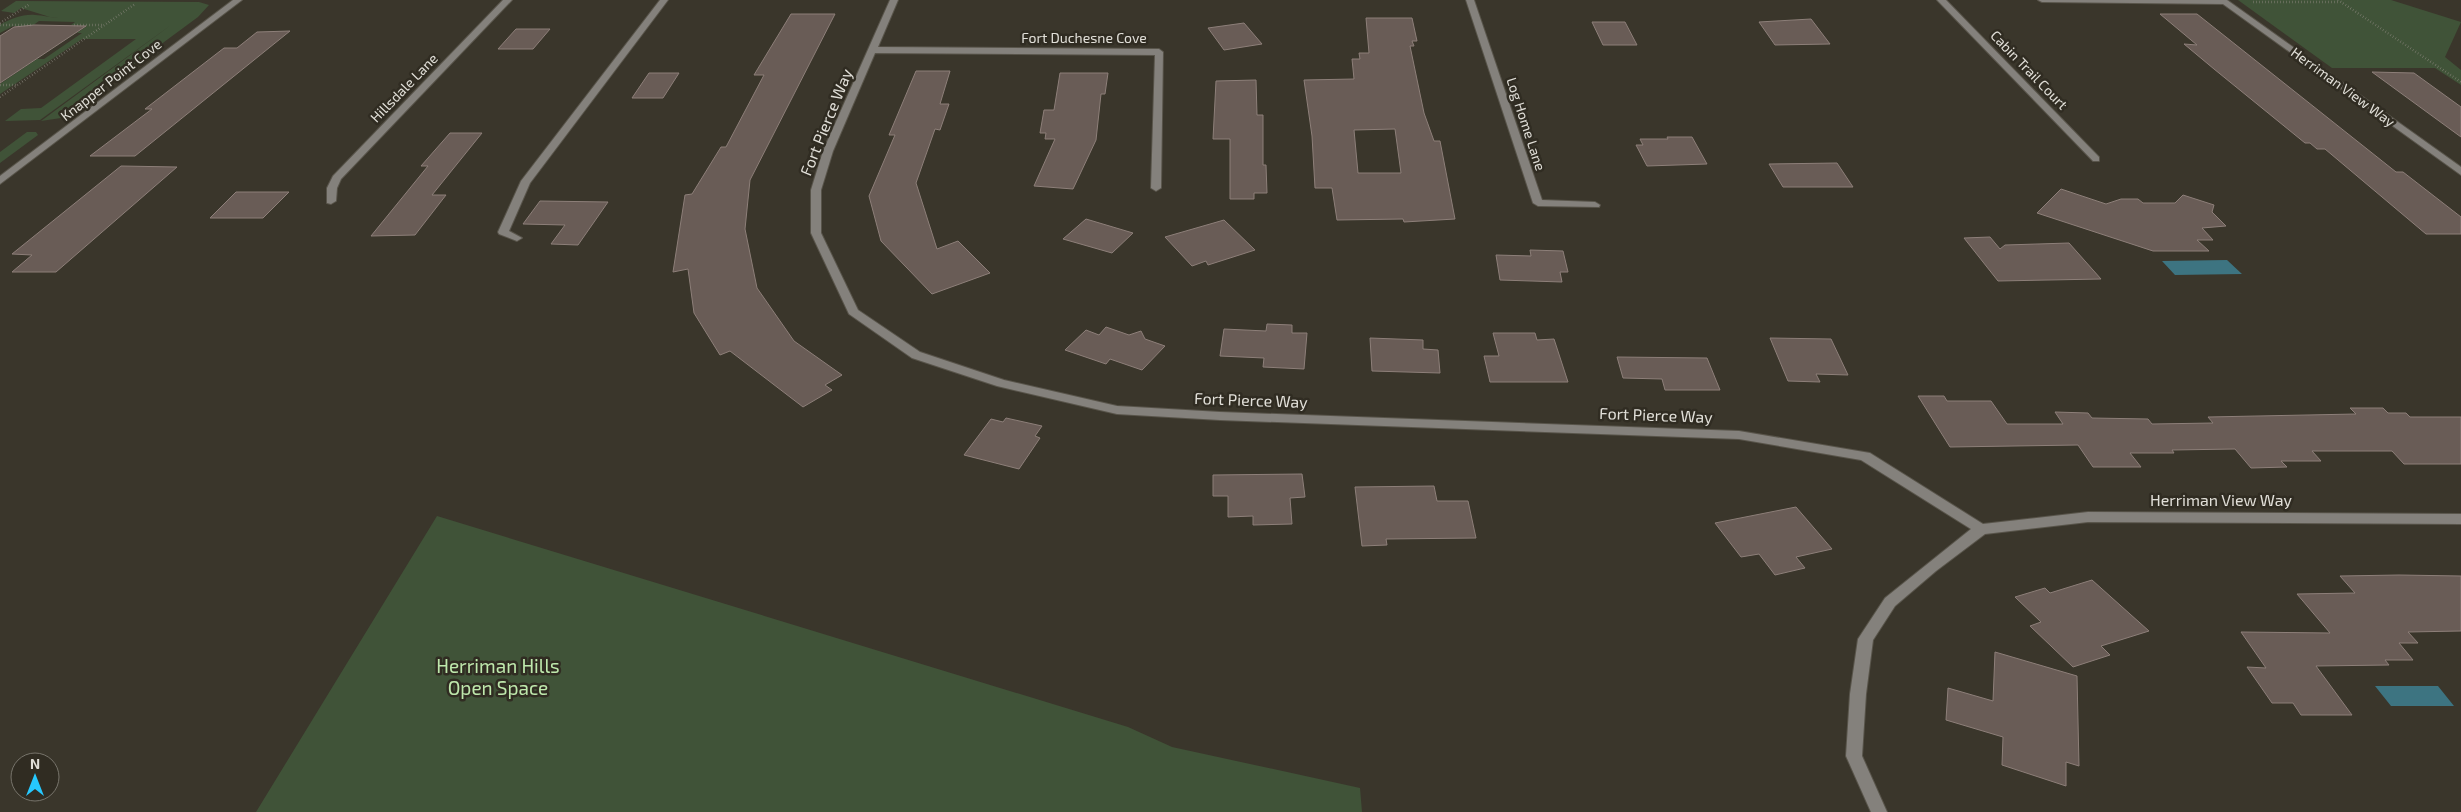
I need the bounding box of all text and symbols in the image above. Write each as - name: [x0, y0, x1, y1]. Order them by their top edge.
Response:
- street label: Cabin Trail Court: [1987, 27, 2071, 113]
- street label: Fort Duchesne Cove: [1021, 29, 1147, 46]
- street label: Knapper Point Cove: [57, 35, 164, 124]
- street label: Herriman View Way: [2288, 43, 2399, 130]
- street label: Hillsdale Lane: [367, 50, 441, 126]
- street label: Fort Pierce Way: [795, 65, 856, 178]
- street label: Log Home Lane: [1503, 75, 1550, 173]
- street label: Fort Pierce Way: [1194, 388, 1309, 411]
- street label: Fort Pierce Way: [1599, 403, 1714, 426]
- street label: Herriman View Way: [2150, 490, 2293, 509]
- park label: Herriman Hills Open Space: [436, 654, 560, 699]
- north arrow: [10, 752, 60, 802]
- text: N: [30, 755, 40, 772]

